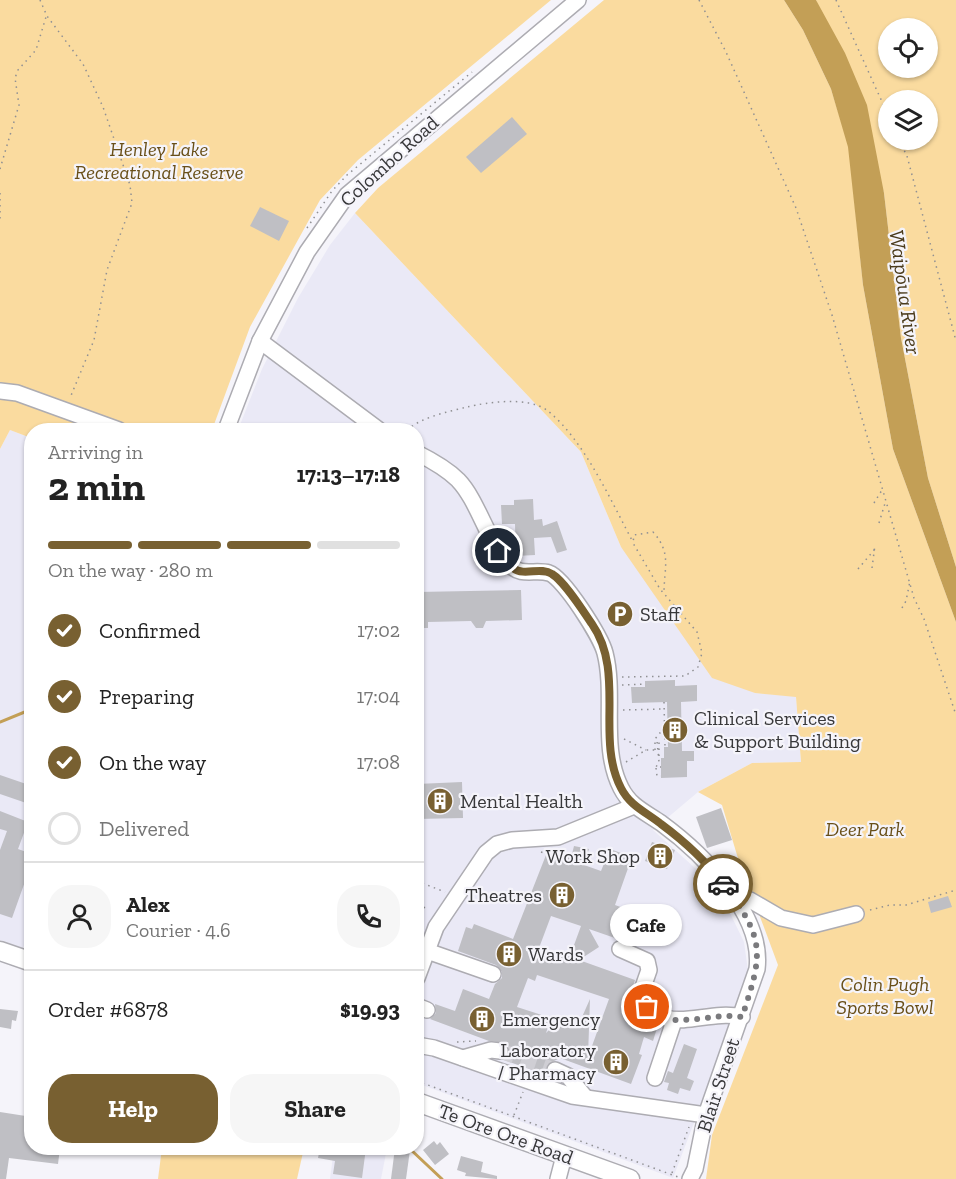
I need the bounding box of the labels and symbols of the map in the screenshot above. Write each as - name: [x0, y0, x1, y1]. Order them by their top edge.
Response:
- street label: Colombo Road: [335, 110, 443, 212]
- park label: Henley Lake Recreational Reserve: [75, 137, 243, 184]
- water label: Waipōua River: [884, 228, 927, 357]
- pin: [472, 525, 523, 576]
- parking icon: Staff: [605, 599, 635, 629]
- place label: Staff: [640, 602, 682, 626]
- place label: Clinical Services & Support Building: [694, 706, 861, 753]
- building icon: Clinical Services & Support Building: [660, 715, 690, 745]
- building icon: Mental Health: [425, 786, 455, 816]
- place label: Mental Health: [460, 789, 583, 813]
- park label: Deer Park: [825, 817, 905, 841]
- building icon: Work Shop: [645, 841, 675, 871]
- place label: Work Shop: [546, 844, 640, 868]
- courier: [693, 854, 753, 914]
- building icon: Theatres: [547, 880, 577, 910]
- place label: Theatres: [465, 883, 542, 907]
- callout: Cafe: [611, 905, 683, 947]
- building icon: Wards: [494, 939, 524, 969]
- place label: Wards: [528, 942, 584, 966]
- park label: Colin Pugh Sports Bowl: [836, 972, 934, 1019]
- pin: [621, 981, 672, 1032]
- building icon: Emergency: [467, 1004, 497, 1034]
- place label: Emergency: [502, 1007, 601, 1031]
- street label: Blair Street: [691, 1034, 745, 1135]
- place label: Laboratory / Pharmacy: [498, 1038, 597, 1085]
- building icon: Laboratory / Pharmacy: [601, 1047, 631, 1077]
- street label: Te Ore Ore Road: [435, 1098, 577, 1170]

